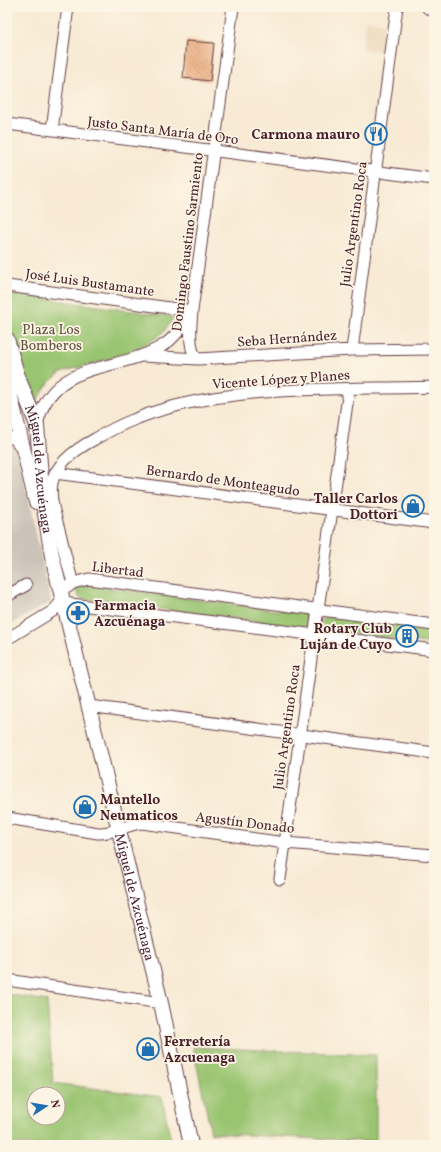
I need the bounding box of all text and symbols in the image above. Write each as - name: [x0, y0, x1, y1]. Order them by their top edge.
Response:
- street label: Justo Santa María de Oro: [86, 113, 239, 150]
- restaurant icon: Carmona mauro: [363, 121, 389, 147]
- place label: Carmona mauro: [251, 126, 360, 145]
- street label: Domingo Faustino Sarmiento: [168, 152, 209, 333]
- street label: Julio Argentino Roca: [336, 160, 373, 288]
- street label: José Luis Bustamante: [24, 265, 156, 302]
- park label: Plaza Los Bomberos: [20, 321, 82, 356]
- street label: Seba Hernández: [237, 327, 338, 352]
- street label: Vicente López y Planes: [212, 366, 351, 395]
- street label: Miguel de Azcuénaga: [19, 402, 56, 535]
- street label: Bernardo de Monteagudo: [145, 461, 301, 502]
- place label: Taller Carlos Dottori: [314, 490, 398, 525]
- shop icon: Taller Carlos Dottori: [400, 493, 426, 519]
- street label: Libertad: [91, 558, 145, 583]
- place label: Farmacia Azcuénaga: [94, 597, 166, 632]
- pharmacy icon: Farmacia Azcuénaga: [65, 600, 91, 626]
- place label: Rotary Club Luján de Cuyo: [300, 620, 392, 655]
- building icon: Rotary Club Luján de Cuyo: [394, 623, 420, 649]
- street label: Julio Argentino Roca: [269, 663, 306, 791]
- place label: Mantello Neumaticos: [100, 791, 178, 826]
- shop icon: Mantello Neumaticos: [72, 794, 98, 820]
- street label: Agustín Donado: [194, 808, 295, 839]
- street label: Miguel de Azcuénaga: [109, 832, 158, 963]
- place label: Ferretería Azcuenaga: [164, 1033, 236, 1068]
- shop icon: Ferretería Azcuenaga: [135, 1036, 161, 1062]
- north arrow: [26, 1086, 66, 1126]
- text: N: [46, 1099, 62, 1110]

